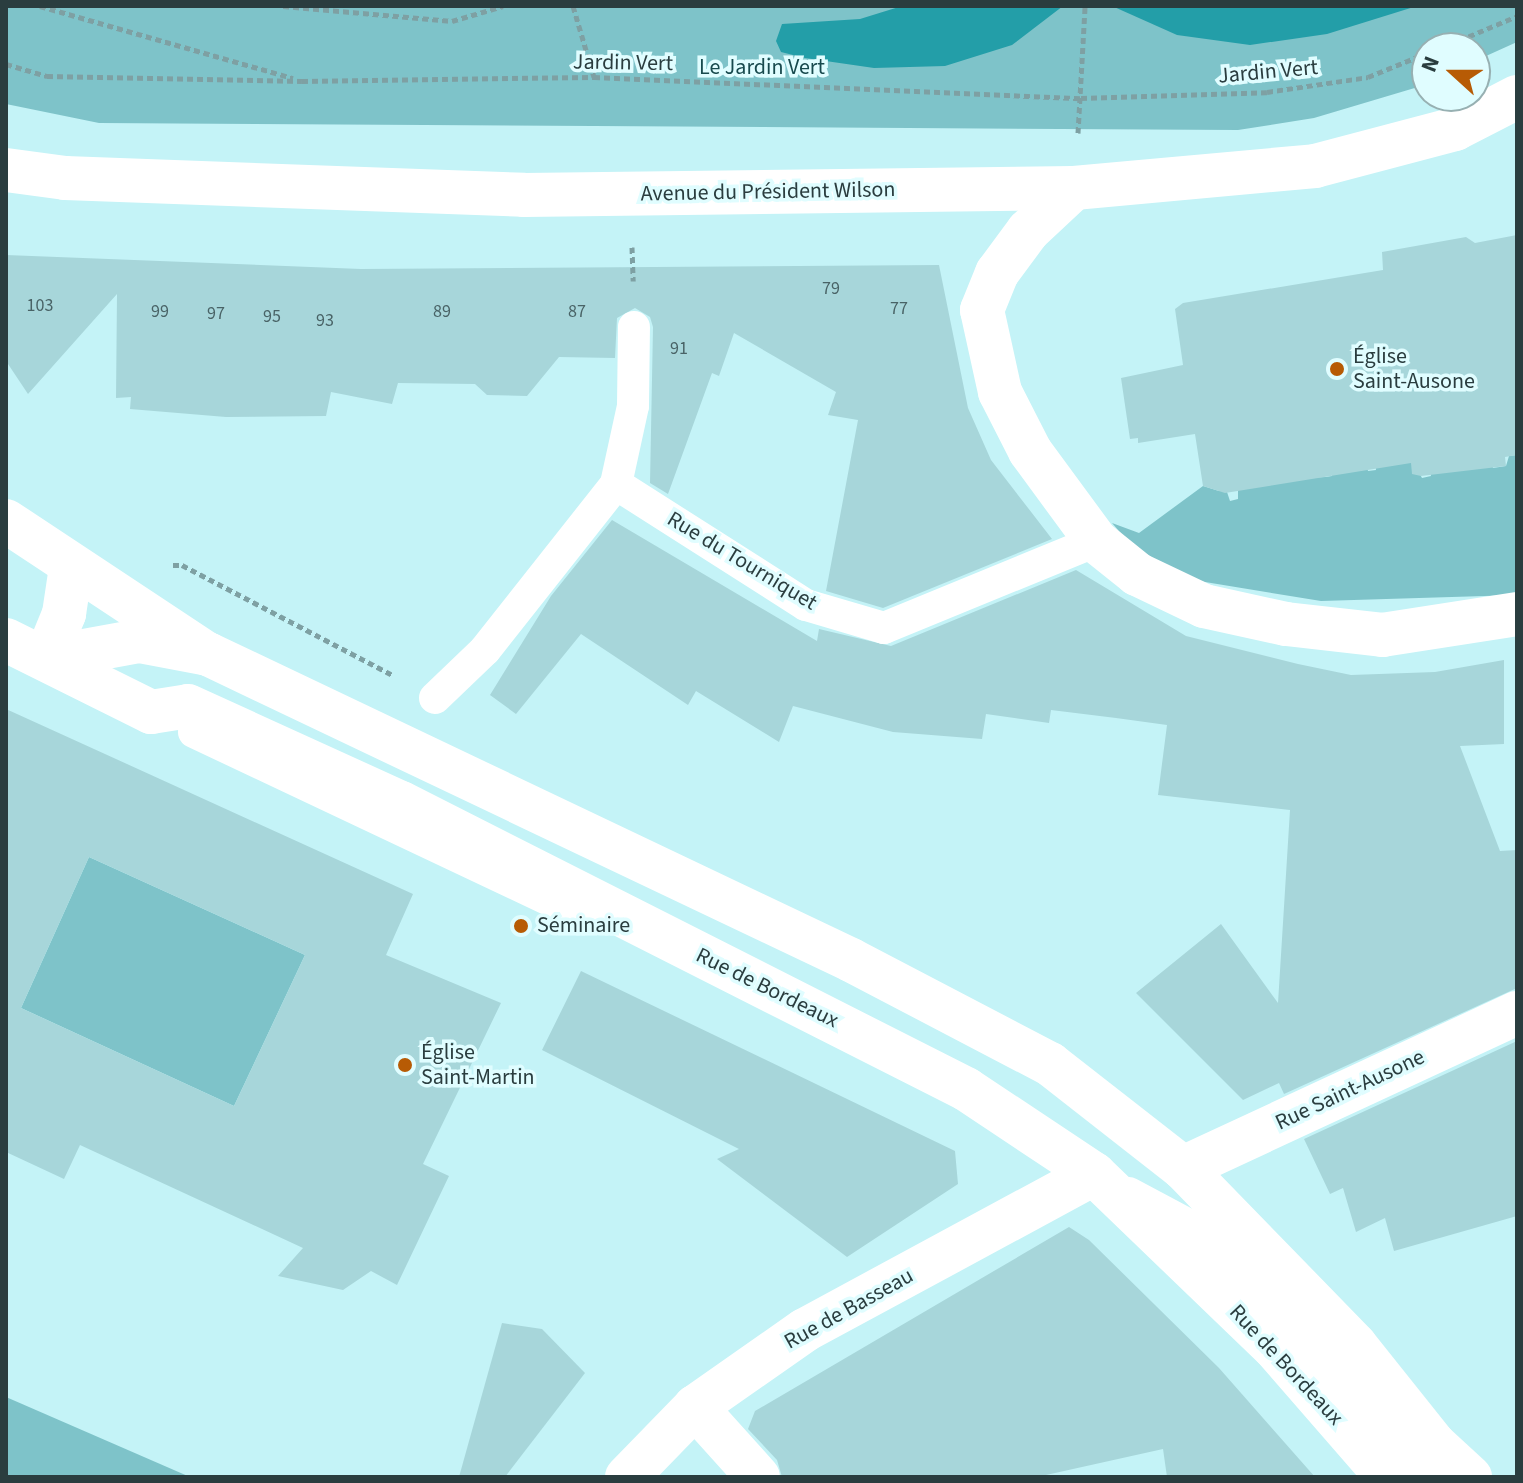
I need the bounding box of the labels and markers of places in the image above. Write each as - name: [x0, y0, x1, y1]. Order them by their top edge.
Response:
- place label: Église Saint-Ausone: [1353, 343, 1475, 394]
- marker: Église Saint-Ausone: [1328, 360, 1346, 378]
- place label: Séminaire: [537, 913, 630, 939]
- marker: Séminaire: [512, 917, 530, 935]
- place label: Église Saint-Martin: [421, 1039, 535, 1090]
- marker: Église Saint-Martin: [396, 1056, 414, 1074]

